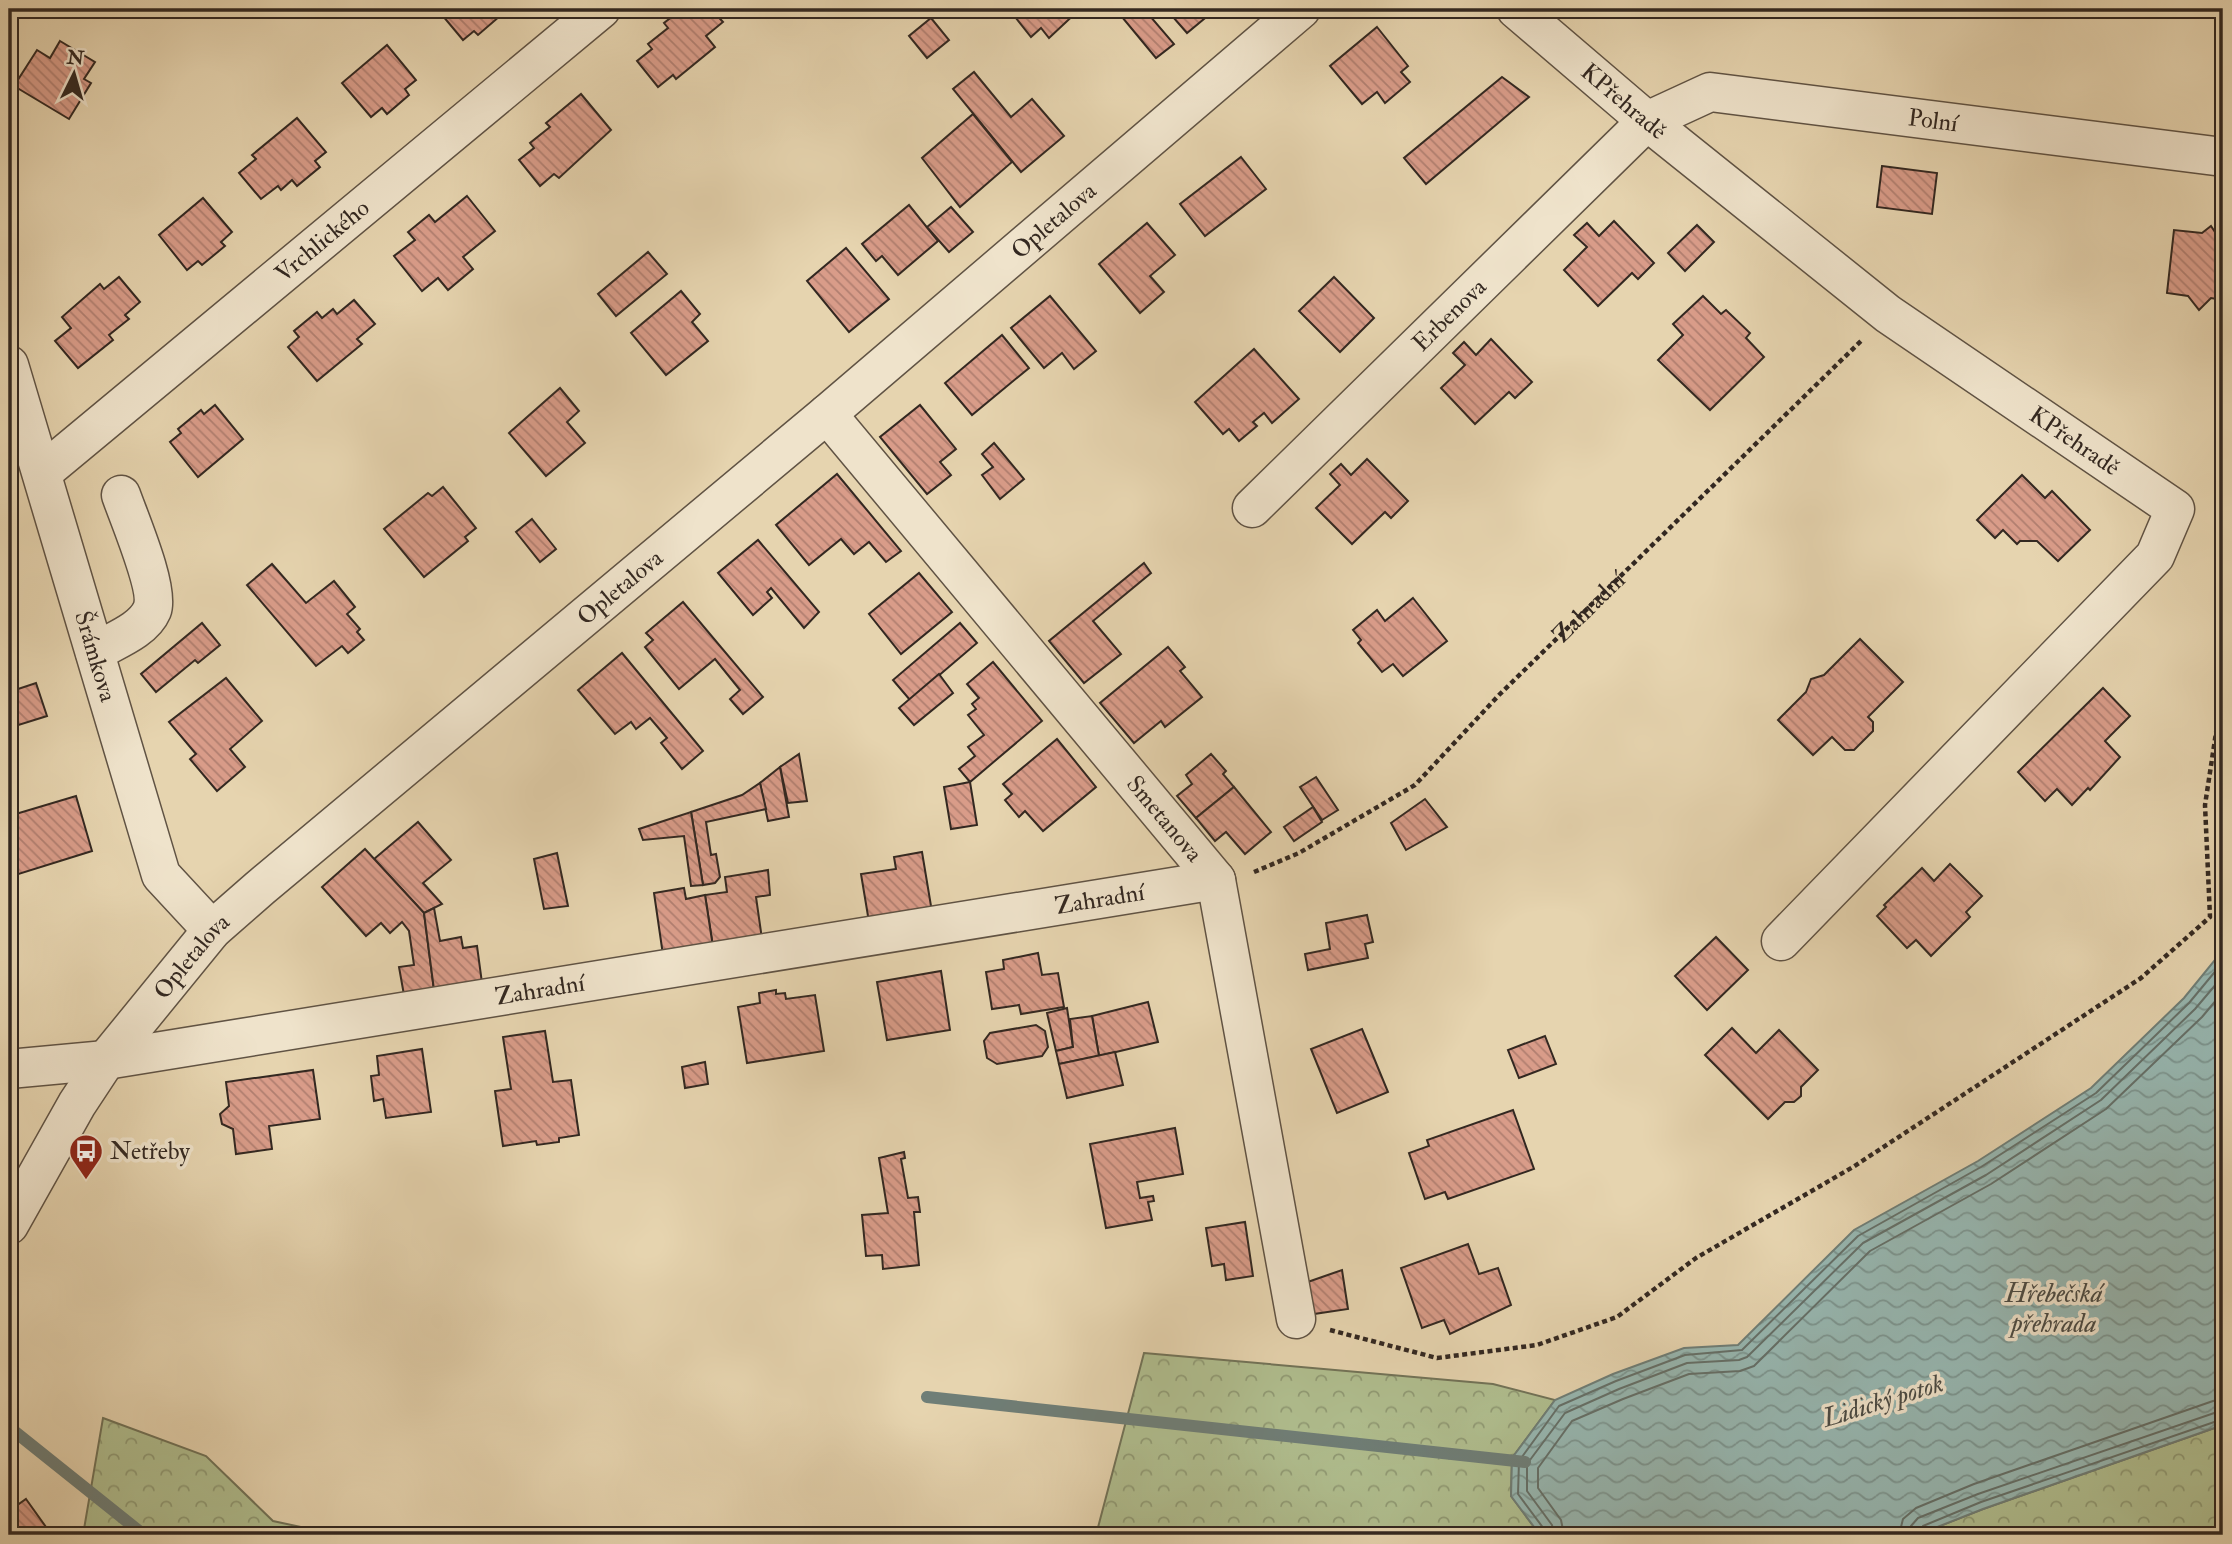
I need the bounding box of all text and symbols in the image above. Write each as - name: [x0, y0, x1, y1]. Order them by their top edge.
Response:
- north arrow: [38, 38, 108, 108]
- text: N: [65, 45, 86, 71]
- street label: KPřehradě: [1575, 56, 1673, 146]
- street label: Polní: [1906, 102, 1961, 139]
- street label: Opletalova: [1004, 175, 1104, 266]
- street label: Vrchlického: [268, 192, 376, 289]
- street label: Erbenova: [1405, 271, 1494, 358]
- street label: KPřehradě: [2024, 399, 2126, 483]
- street label: Opletalova: [570, 542, 670, 632]
- street label: Zahradní: [1546, 564, 1633, 650]
- street label: Šrámkova: [68, 607, 124, 707]
- street label: Smetanova: [1120, 769, 1210, 869]
- street label: Zahradní: [1053, 876, 1148, 921]
- street label: Opletalova: [147, 906, 237, 1005]
- street label: Zahradní: [493, 967, 588, 1012]
- bus stop icon: Netřeby: [67, 1132, 105, 1181]
- place label: Netřeby: [110, 1136, 190, 1167]
- water label: Hřebečská přehrada: [2004, 1278, 2106, 1340]
- water label: Lidický potok: [1818, 1367, 1947, 1435]

